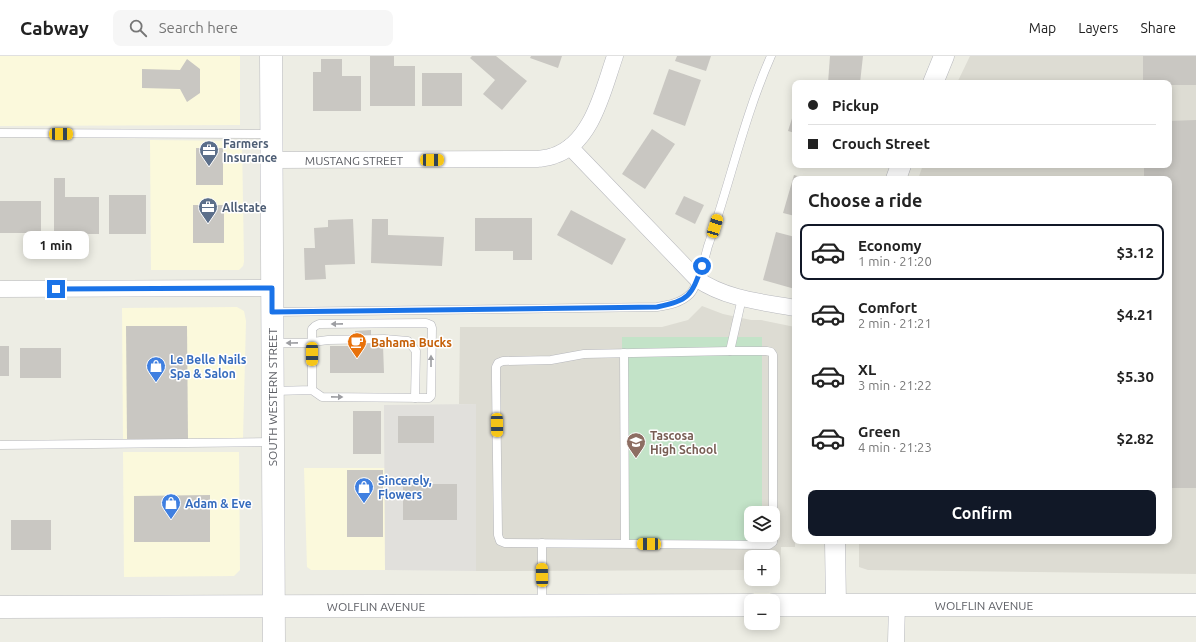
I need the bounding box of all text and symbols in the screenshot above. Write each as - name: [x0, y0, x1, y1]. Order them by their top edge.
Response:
- search box: [113, 10, 393, 46]
- text: Cabway: [20, 17, 89, 39]
- icon: search: [127, 17, 149, 39]
- text: Search here: [159, 19, 238, 36]
- text: Map: [1029, 20, 1056, 36]
- text: Layers: [1078, 20, 1118, 36]
- text: Share: [1140, 20, 1176, 36]
- text: Pickup: [832, 97, 879, 114]
- car: [49, 128, 73, 140]
- text: Crouch Street: [832, 135, 930, 152]
- place label: Farmers Insurance: [223, 137, 277, 164]
- office icon: Farmers Insurance: [198, 139, 220, 167]
- street label: MUSTANG STREET: [305, 154, 404, 167]
- car: [420, 154, 444, 166]
- text: Choose a ride: [808, 190, 922, 210]
- office icon: Allstate: [197, 196, 219, 224]
- place label: Allstate: [222, 201, 267, 214]
- car: [706, 213, 724, 239]
- callout: 1 min: [23, 231, 89, 259]
- icon: car: [810, 234, 846, 270]
- text: Economy: [858, 237, 922, 254]
- text: 1 min: [40, 238, 72, 252]
- text: $3.12: [1116, 244, 1154, 261]
- text: 1 min · 21:20: [858, 254, 932, 268]
- route start: [693, 257, 711, 275]
- route end: [47, 280, 65, 298]
- icon: car: [810, 296, 846, 332]
- text: Comfort: [858, 299, 917, 316]
- text: $4.21: [1116, 306, 1154, 323]
- text: 2 min · 21:21: [858, 316, 932, 330]
- one-way arrow: [330, 321, 343, 327]
- street label: SOUTH WESTERN STREET: [266, 327, 279, 466]
- cafe icon: Bahama Bucks: [346, 331, 368, 359]
- place label: Bahama Bucks: [371, 336, 452, 349]
- one-way arrow: [285, 340, 298, 346]
- car: [306, 342, 318, 366]
- place label: Le Belle Nails Spa & Salon: [170, 353, 247, 380]
- one-way arrow: [428, 354, 434, 367]
- shop icon: Le Belle Nails Spa & Salon: [145, 355, 167, 383]
- icon: car: [810, 358, 846, 394]
- text: XL: [858, 361, 876, 378]
- text: $5.30: [1116, 368, 1154, 385]
- text: 3 min · 21:22: [858, 378, 932, 392]
- one-way arrow: [331, 394, 344, 400]
- car: [491, 413, 503, 437]
- icon: car: [810, 420, 846, 456]
- text: Green: [858, 423, 900, 440]
- place label: Tascosa High School: [650, 429, 717, 456]
- text: $2.82: [1116, 430, 1154, 447]
- school or university icon: Tascosa High School: [625, 431, 647, 459]
- text: 4 min · 21:23: [858, 440, 932, 454]
- place label: Sincerely, Flowers: [378, 474, 432, 501]
- shop icon: Sincerely, Flowers: [353, 476, 375, 504]
- button: Confirm: [808, 490, 1156, 536]
- shop icon: Adam & Eve: [160, 492, 182, 520]
- place label: Adam & Eve: [185, 497, 252, 510]
- map controls: [744, 506, 780, 630]
- button: layers: [744, 506, 780, 542]
- car: [637, 538, 661, 550]
- button: +: [744, 550, 780, 586]
- car: [536, 563, 548, 587]
- button: −: [744, 594, 780, 630]
- street label: WOLFLIN AVENUE: [935, 599, 1033, 612]
- street label: WOLFLIN AVENUE: [327, 600, 425, 613]

